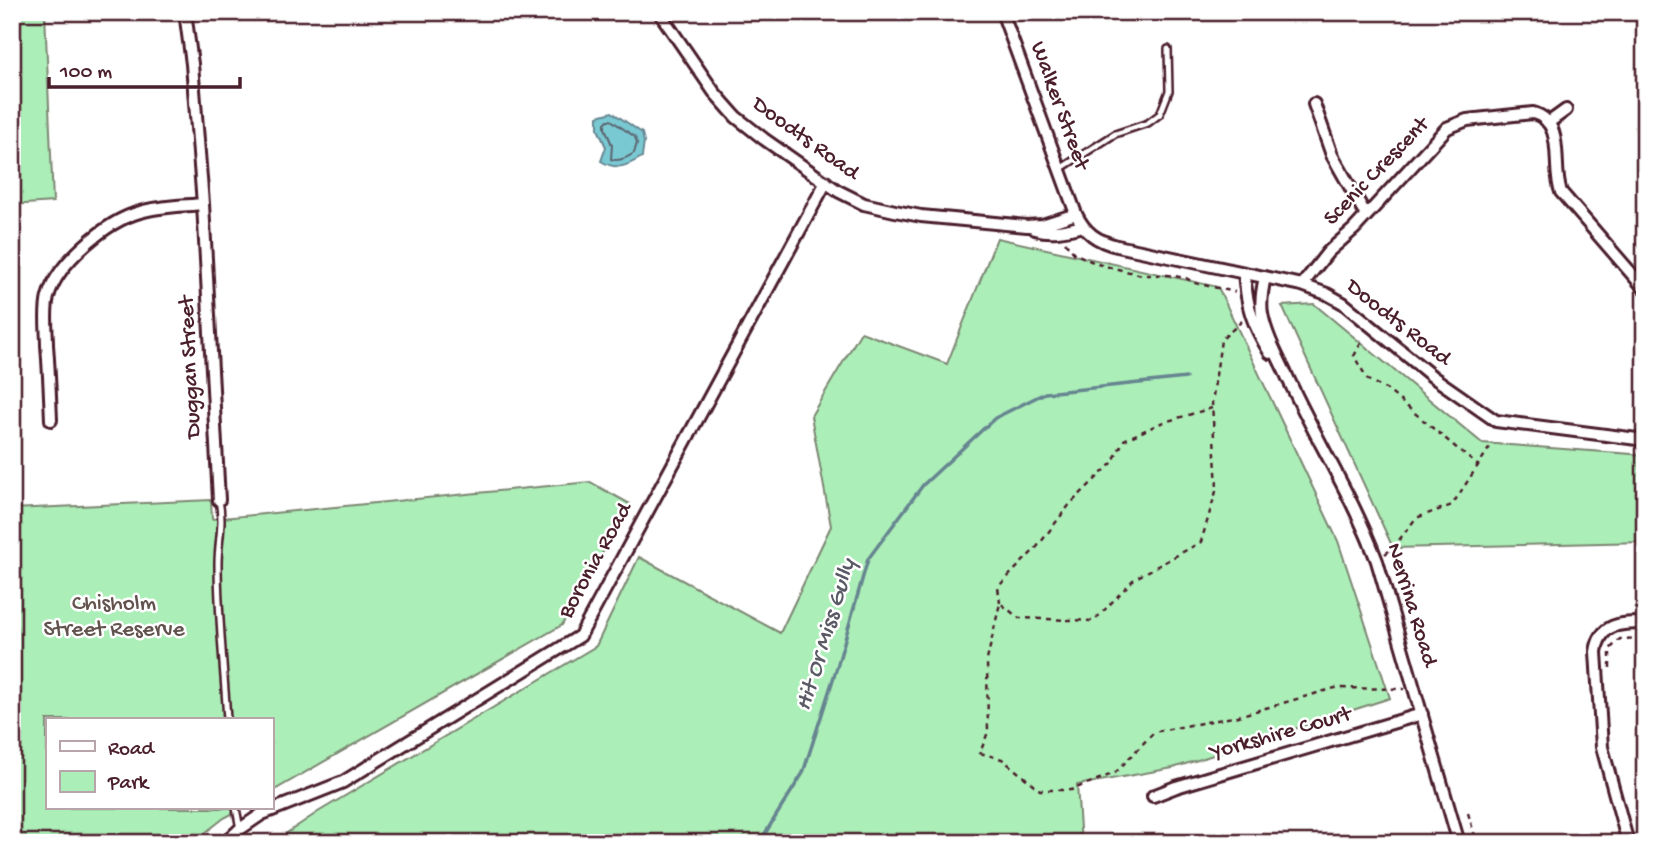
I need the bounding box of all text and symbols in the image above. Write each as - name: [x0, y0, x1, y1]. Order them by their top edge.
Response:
- street label: Walker Street: [1023, 38, 1095, 175]
- scale bar: [49, 46, 240, 90]
- text: 100 m: [59, 61, 112, 86]
- street label: Doodts Road: [745, 90, 865, 188]
- street label: Scenic Crescent: [1318, 111, 1437, 232]
- street label: Doodts Road: [1339, 272, 1457, 373]
- street label: Duggan Street: [174, 294, 208, 441]
- street label: Boronia Road: [553, 497, 640, 624]
- street label: Nerrina Road: [1379, 540, 1443, 671]
- water label: Hit Or Miss Gully: [790, 554, 864, 714]
- park label: Chisholm Street Reserve: [43, 591, 186, 644]
- street label: Yorkshire Court: [1206, 701, 1356, 768]
- legend: [46, 718, 273, 810]
- text: Road: [108, 738, 156, 763]
- text: Park: [107, 772, 151, 797]

